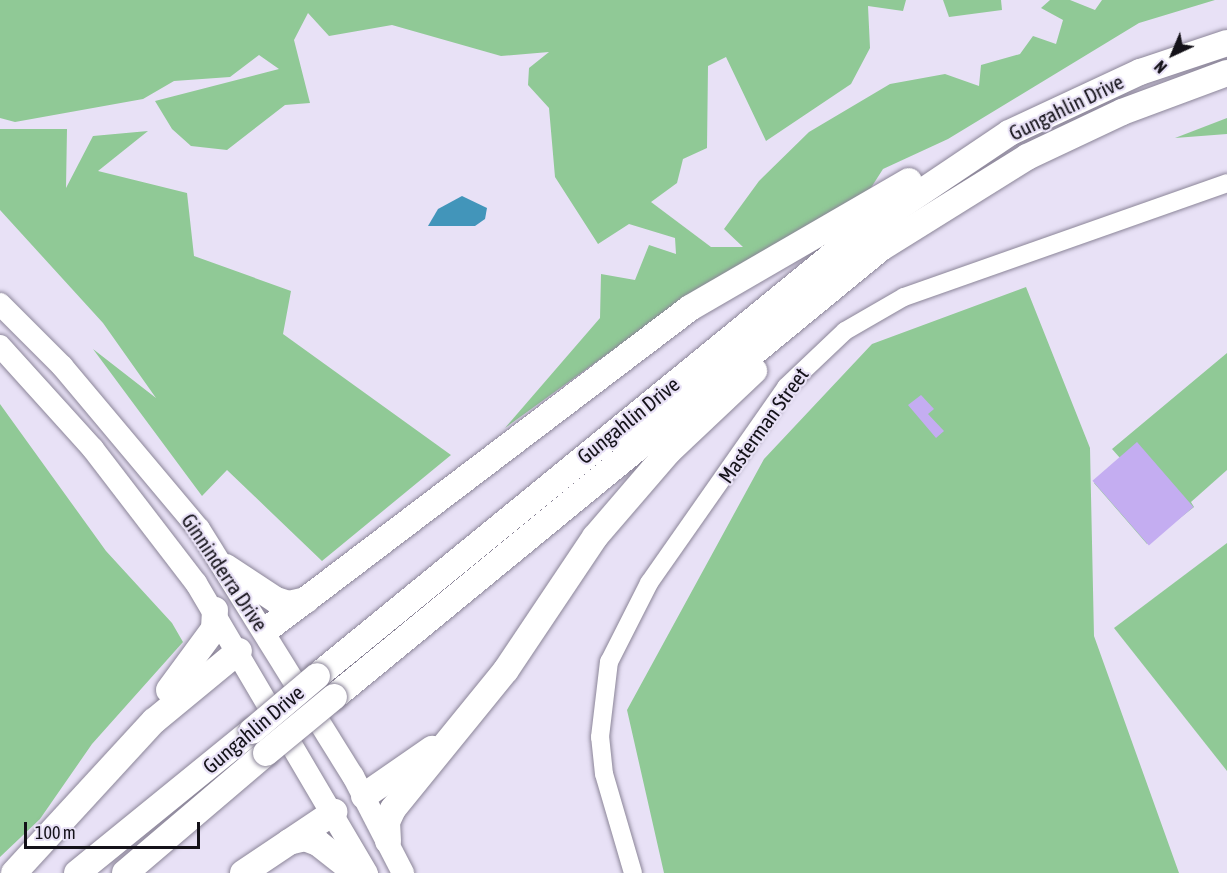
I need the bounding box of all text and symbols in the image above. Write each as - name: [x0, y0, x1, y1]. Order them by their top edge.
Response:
- north arrow: [1143, 24, 1203, 84]
- text: N: [1151, 57, 1170, 77]
- street label: Gungahlin Drive: [1005, 68, 1127, 146]
- street label: Masterman Street: [713, 362, 813, 488]
- street label: Gungahlin Drive: [572, 371, 684, 469]
- street label: Ginninderra Drive: [176, 508, 274, 636]
- street label: Gungahlin Drive: [197, 679, 309, 779]
- scale bar: [27, 810, 202, 848]
- text: 100 m: [35, 822, 76, 843]

